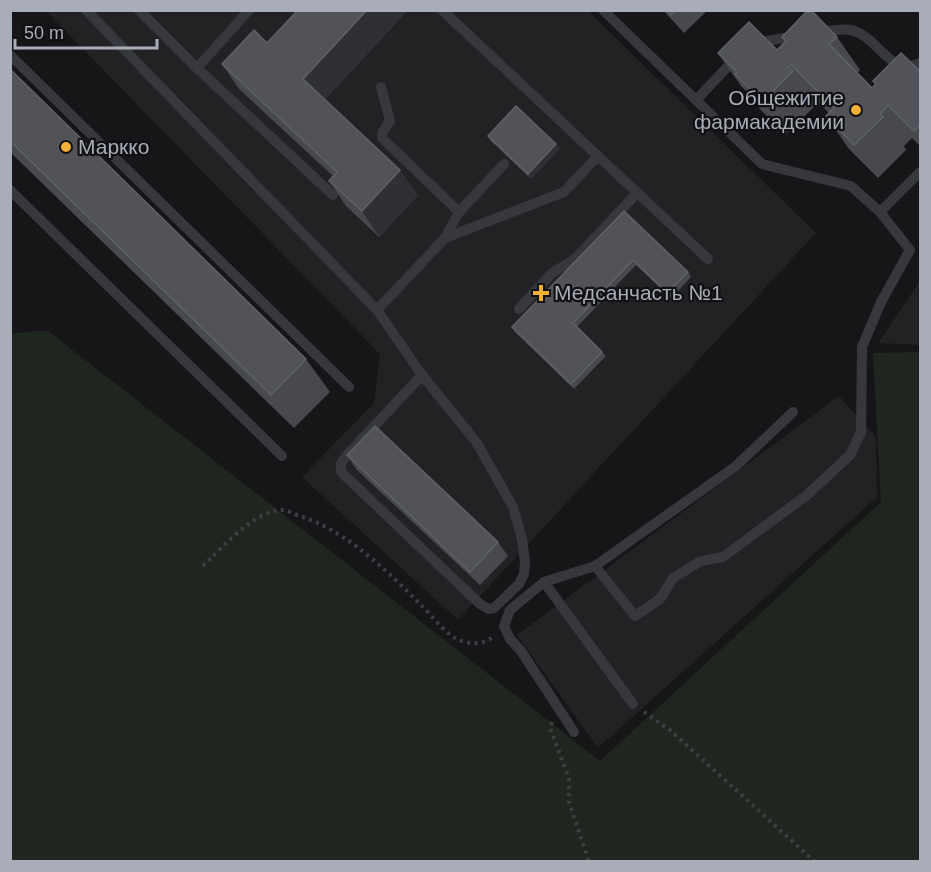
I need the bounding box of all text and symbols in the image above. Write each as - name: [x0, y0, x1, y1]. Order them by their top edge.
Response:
- scale bar: [15, 12, 158, 50]
- text: 50 m: [24, 23, 64, 43]
- place label: Общежитие фармакадемии: [694, 86, 844, 133]
- marker: Общежитие фармакадемии: [849, 103, 863, 117]
- place label: Маркко: [78, 135, 149, 158]
- marker: Маркко: [59, 140, 73, 154]
- place label: Медсанчасть №1: [554, 281, 723, 304]
- marker: Медсанчасть №1: [532, 284, 550, 302]

